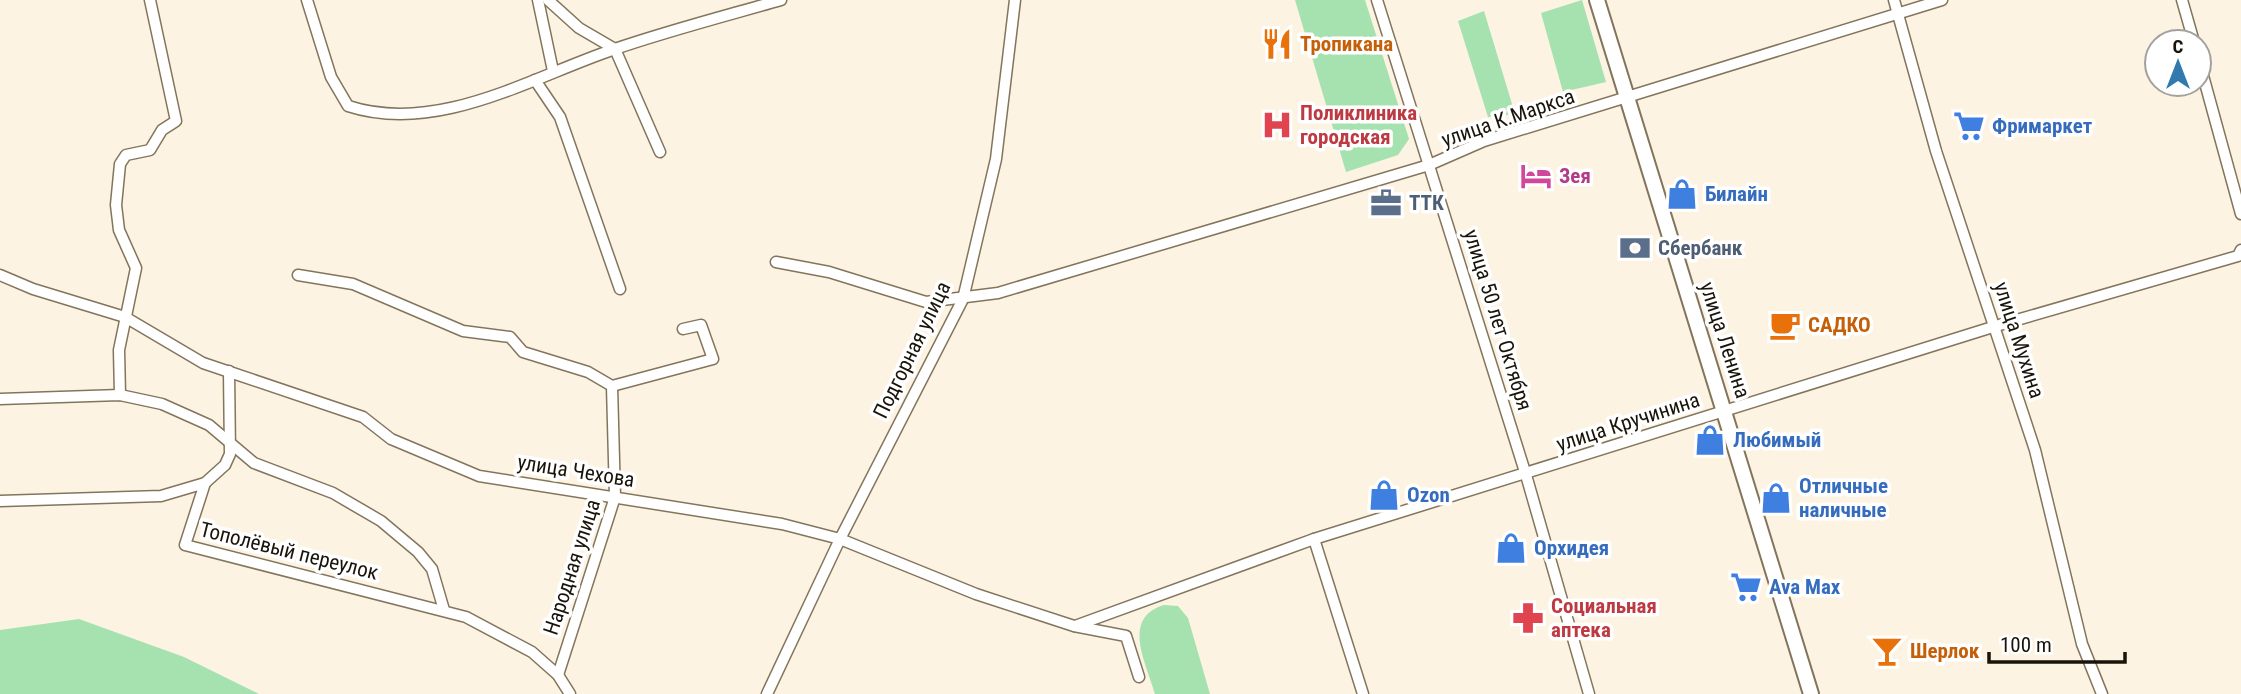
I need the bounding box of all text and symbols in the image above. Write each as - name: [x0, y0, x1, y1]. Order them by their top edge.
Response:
- restaurant icon: Тропикана: [1260, 27, 1294, 61]
- north arrow: [2143, 28, 2213, 98]
- place label: Тропикана: [1300, 32, 1393, 56]
- text: С: [2173, 35, 2184, 58]
- street label: улица К.Маркса: [1438, 84, 1578, 152]
- place label: Поликлиника городская: [1300, 101, 1417, 149]
- hospital icon: Поликлиника городская: [1260, 108, 1294, 142]
- supermarket icon: Фримаркет: [1952, 109, 1986, 143]
- place label: Фримаркет: [1992, 114, 2093, 138]
- hotel icon: Зея: [1519, 159, 1553, 193]
- place label: Зея: [1559, 164, 1591, 188]
- shop icon: Билайн: [1665, 177, 1699, 211]
- place label: Билайн: [1705, 182, 1768, 206]
- office icon: ТТК: [1369, 186, 1403, 220]
- place label: ТТК: [1409, 191, 1444, 215]
- street label: улица 50 лет Октября: [1459, 227, 1537, 413]
- bank icon: Сбербанк: [1618, 231, 1652, 265]
- place label: Сбербанк: [1658, 236, 1743, 260]
- street label: Подгорная улица: [869, 278, 955, 422]
- street label: улица Ленина: [1695, 279, 1755, 401]
- street label: улица Мухина: [1989, 279, 2049, 401]
- cafe icon: САДКО: [1768, 308, 1802, 342]
- place label: САДКО: [1808, 313, 1871, 337]
- street label: улица Кручинина: [1553, 388, 1703, 456]
- shop icon: Любимый: [1693, 423, 1727, 457]
- place label: Любимый: [1733, 428, 1821, 452]
- street label: улица Чехова: [516, 450, 636, 492]
- place label: Отличные наличные: [1799, 474, 1888, 522]
- shop icon: Ozon: [1367, 478, 1401, 512]
- shop icon: Отличные наличные: [1759, 481, 1793, 515]
- place label: Ozon: [1407, 483, 1450, 507]
- street label: Народная улица: [539, 496, 605, 638]
- street label: Тополёвый переулок: [197, 517, 381, 585]
- shop icon: Орхидея: [1494, 531, 1528, 565]
- place label: Орхидея: [1534, 536, 1609, 560]
- supermarket icon: Ava Max: [1729, 570, 1763, 604]
- place label: Ava Max: [1769, 575, 1841, 599]
- place label: Социальная аптека: [1551, 594, 1657, 642]
- pharmacy icon: Социальная аптека: [1511, 601, 1545, 635]
- scale bar: [1989, 620, 2126, 664]
- text: 100 m: [2000, 633, 2052, 657]
- bar icon: Шерлок: [1870, 634, 1904, 668]
- place label: Шерлок: [1910, 639, 1980, 663]

